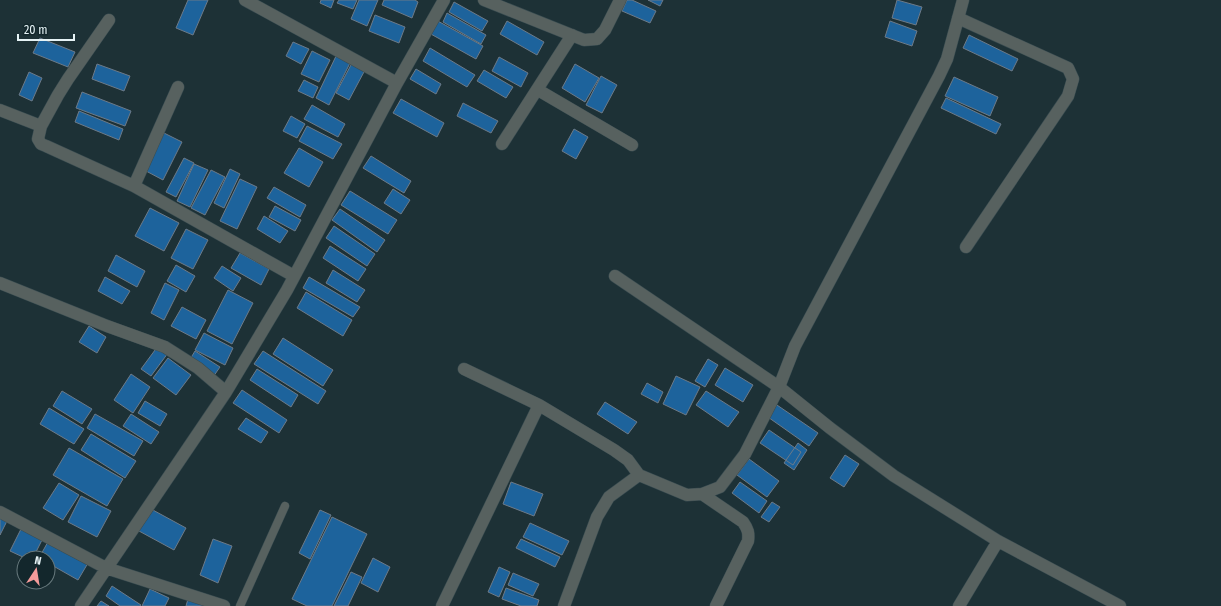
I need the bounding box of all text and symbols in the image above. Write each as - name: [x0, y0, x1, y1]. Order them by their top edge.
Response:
- scale bar: [18, 16, 74, 42]
- text: 20 m: [24, 23, 48, 37]
- north arrow: [16, 550, 56, 590]
- text: N: [33, 554, 43, 568]

